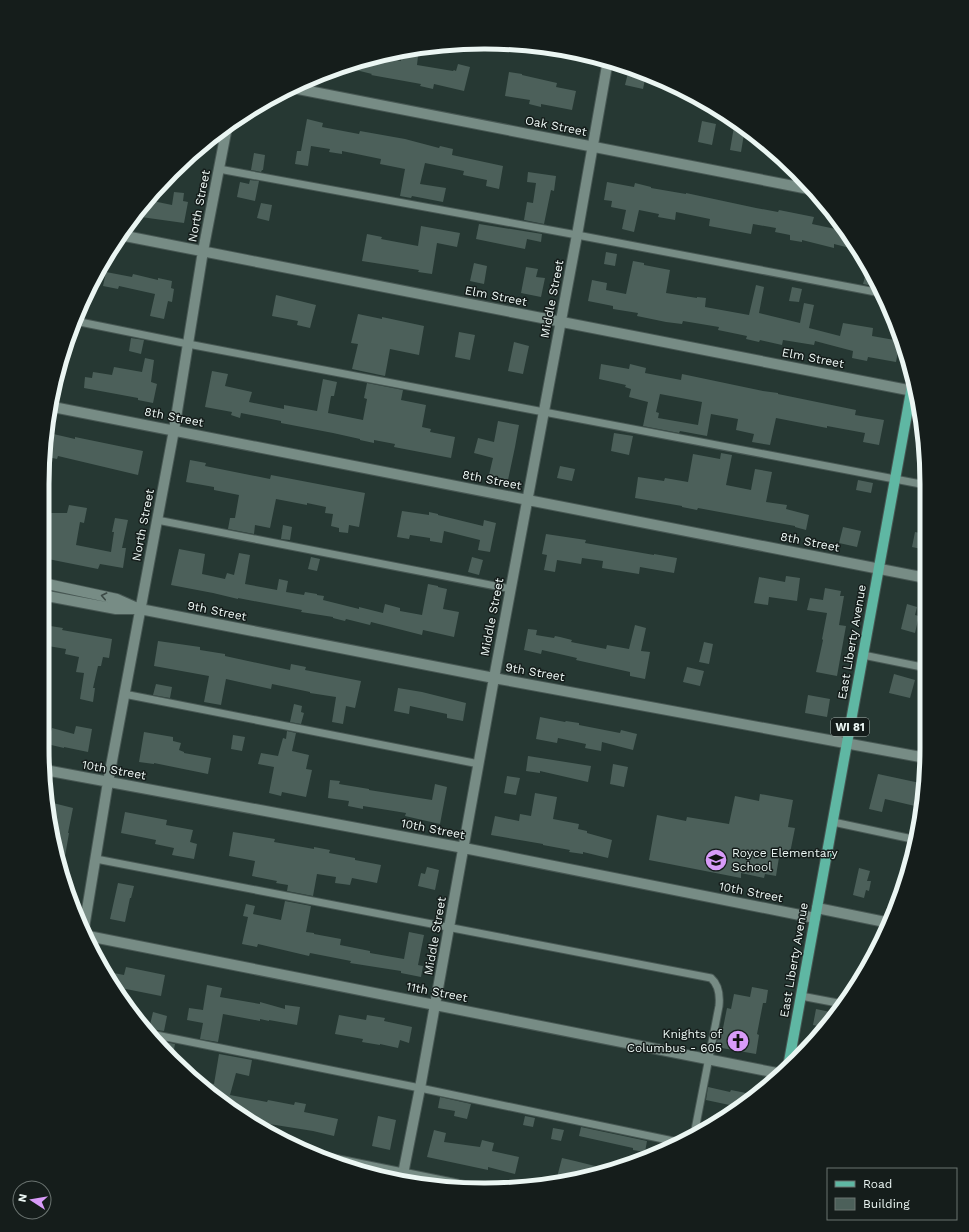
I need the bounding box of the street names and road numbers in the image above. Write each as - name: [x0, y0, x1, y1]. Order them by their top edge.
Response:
- street label: Oak Street: [524, 113, 588, 139]
- street label: North Street: [185, 169, 213, 243]
- street label: Middle Street: [538, 259, 566, 339]
- street label: Elm Street: [464, 283, 528, 309]
- street label: Elm Street: [781, 345, 845, 371]
- street label: 8th Street: [143, 404, 205, 430]
- street label: 8th Street: [461, 467, 523, 493]
- street label: North Street: [129, 488, 157, 562]
- street label: 8th Street: [779, 529, 841, 555]
- street label: Middle Street: [478, 577, 506, 657]
- street label: East Liberty Avenue: [835, 583, 869, 700]
- street label: 9th Street: [186, 598, 248, 624]
- street label: 9th Street: [504, 660, 566, 684]
- road number: WI 81: [831, 718, 869, 736]
- street label: 10th Street: [81, 757, 147, 783]
- street label: 10th Street: [400, 816, 466, 842]
- street label: 10th Street: [718, 879, 784, 905]
- street label: Middle Street: [421, 896, 449, 976]
- street label: East Liberty Avenue: [777, 901, 811, 1018]
- street label: 11th Street: [405, 979, 469, 1005]

